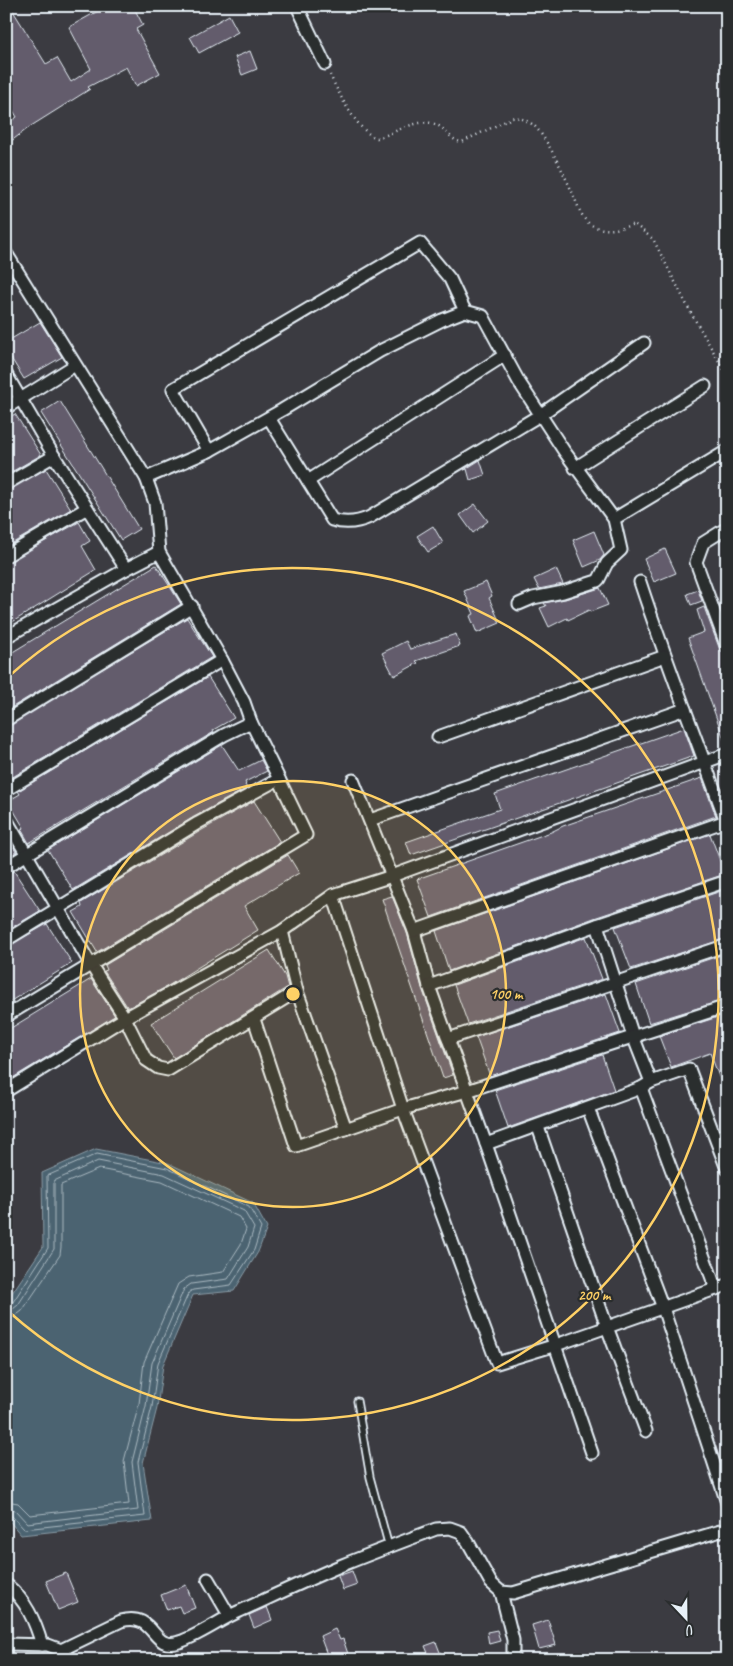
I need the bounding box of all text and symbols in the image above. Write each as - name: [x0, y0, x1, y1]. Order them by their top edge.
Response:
- centre of rings: [284, 985, 302, 1003]
- text: 100 m: [490, 985, 524, 1004]
- text: 200 m: [578, 1286, 612, 1305]
- north arrow: [660, 1594, 710, 1644]
- text: U: [681, 1620, 697, 1640]

